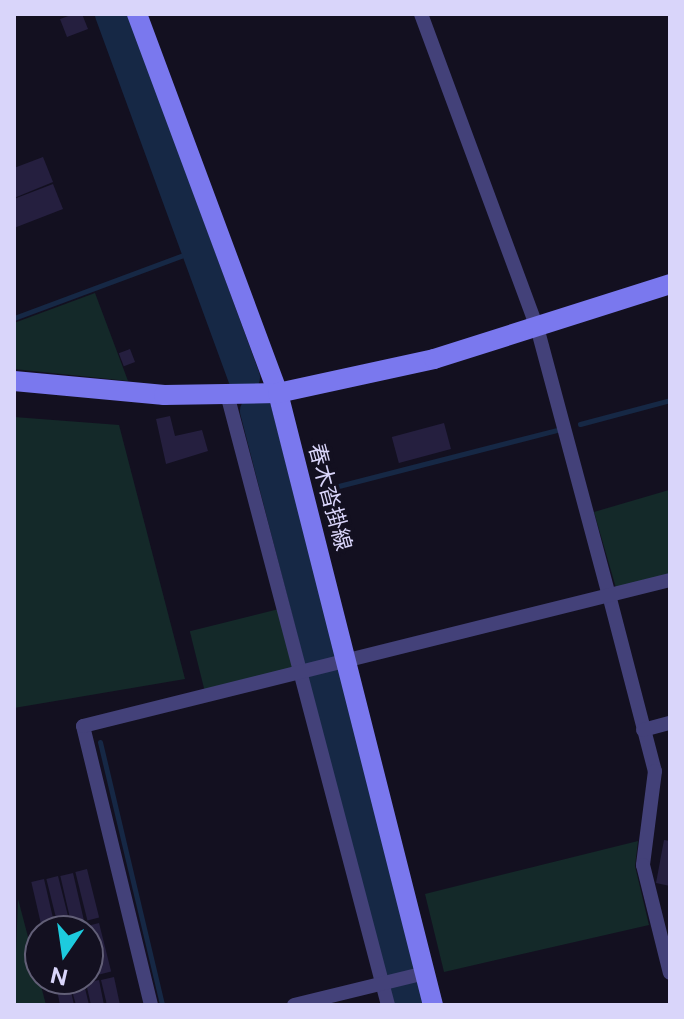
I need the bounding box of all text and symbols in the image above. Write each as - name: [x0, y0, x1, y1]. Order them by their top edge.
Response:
- street label: 春木沓掛線: [303, 440, 357, 554]
- north arrow: [24, 915, 104, 995]
- text: N: [48, 962, 70, 991]

